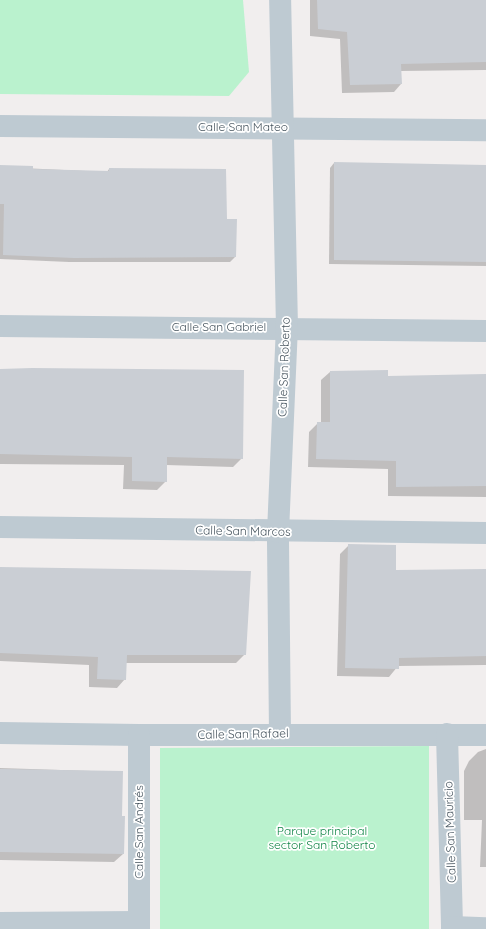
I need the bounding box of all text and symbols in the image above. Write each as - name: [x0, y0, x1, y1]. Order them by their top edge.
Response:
- street label: Calle San Mateo: [198, 120, 288, 134]
- street label: Calle San Roberto: [275, 317, 293, 417]
- street label: Calle San Gabriel: [172, 320, 266, 334]
- street label: Calle San Marcos: [195, 523, 291, 539]
- street label: Calle San Rafael: [197, 726, 289, 742]
- street label: Calle San Mauricio: [441, 781, 459, 883]
- street label: Calle San Andrés: [132, 785, 146, 879]
- park label: Parque principal sector San Roberto: [268, 824, 376, 852]

